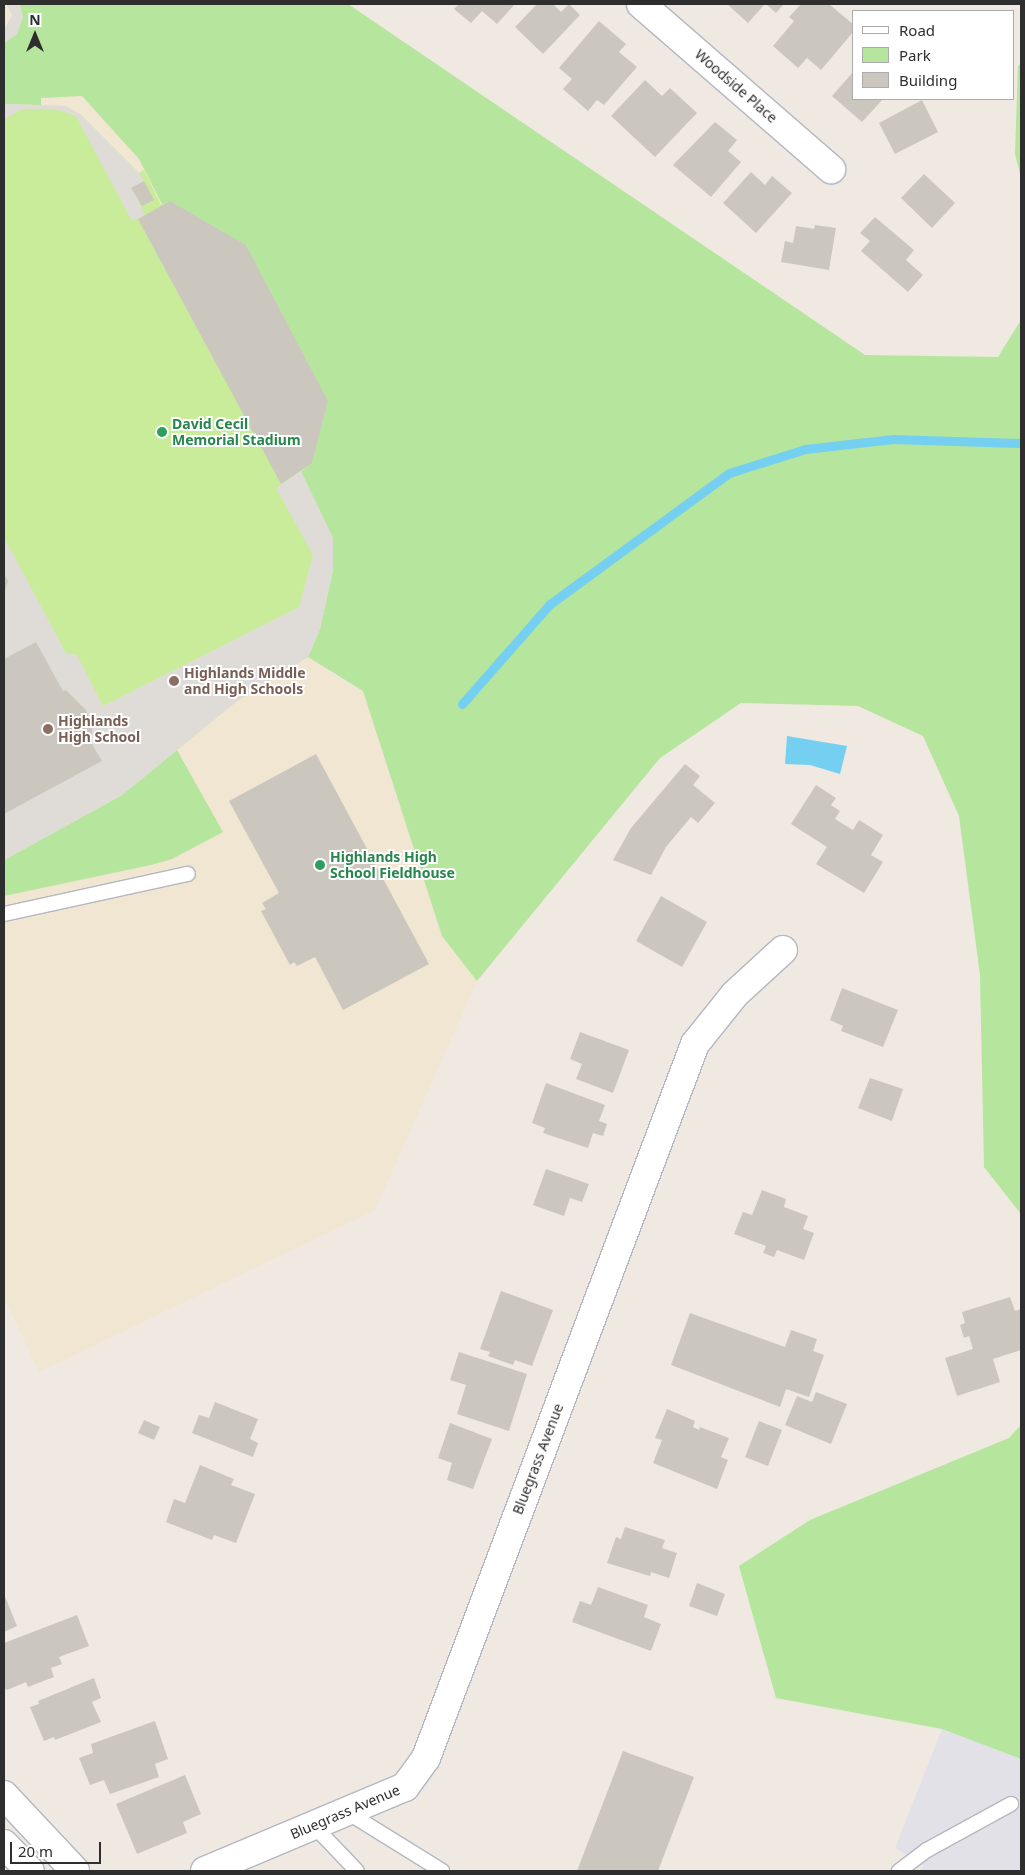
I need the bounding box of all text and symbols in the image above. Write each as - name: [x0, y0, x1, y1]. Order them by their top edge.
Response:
- north arrow: [10, 10, 60, 60]
- text: N: [29, 10, 41, 29]
- legend: [852, 10, 1015, 100]
- text: Road: [899, 20, 935, 40]
- text: Park: [899, 45, 931, 65]
- street label: Woodside Place: [692, 46, 780, 126]
- text: Building: [899, 70, 957, 90]
- place label: David Cecil Memorial Stadium: [172, 416, 301, 448]
- marker: David Cecil Memorial Stadium: [156, 426, 168, 438]
- place label: Highlands Middle and High Schools: [184, 665, 306, 698]
- marker: Highlands Middle and High Schools: [168, 675, 180, 687]
- place label: Highlands High School: [58, 713, 140, 746]
- marker: Highlands High School: [42, 723, 54, 735]
- place label: Highlands High School Fieldhouse: [330, 849, 455, 882]
- marker: Highlands High School Fieldhouse: [314, 859, 326, 871]
- street label: Bluegrass Avenue: [509, 1401, 567, 1517]
- street label: Bluegrass Avenue: [288, 1781, 402, 1843]
- scale bar: [12, 1832, 104, 1864]
- text: 20 m: [18, 1841, 53, 1861]

